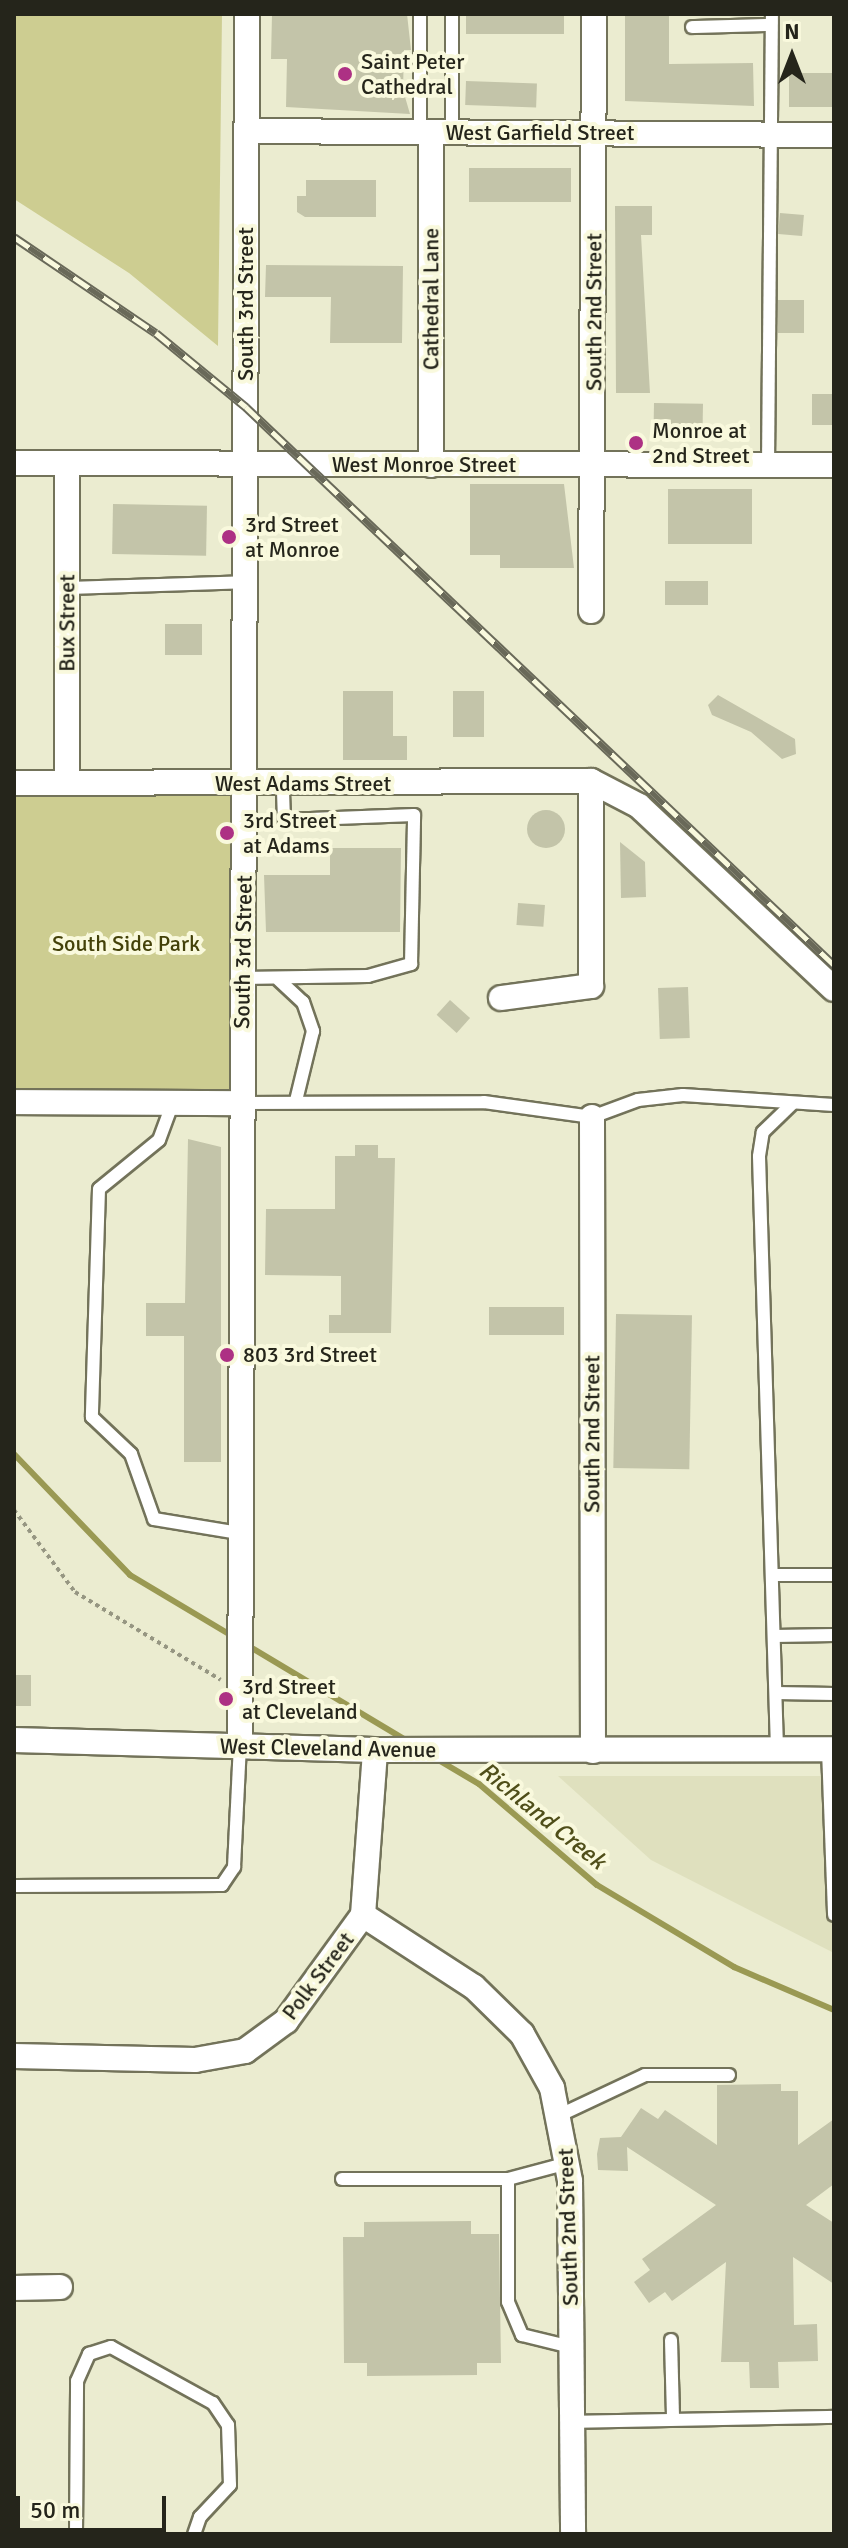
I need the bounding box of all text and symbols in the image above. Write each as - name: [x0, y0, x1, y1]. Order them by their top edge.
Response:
- north arrow: [752, 16, 832, 96]
- text: N: [784, 18, 800, 45]
- place label: Saint Peter Cathedral: [361, 48, 464, 100]
- marker: Saint Peter Cathedral: [336, 65, 354, 83]
- street label: West Garfield Street: [445, 120, 635, 146]
- street label: South 3rd Street: [233, 227, 259, 381]
- street label: Cathedral Lane: [418, 228, 444, 370]
- street label: South 2nd Street: [581, 233, 607, 391]
- place label: Monroe at 2nd Street: [652, 417, 750, 468]
- marker: Monroe at 2nd Street: [627, 434, 645, 452]
- street label: West Monroe Street: [332, 452, 516, 478]
- place label: 3rd Street at Monroe: [245, 511, 340, 562]
- marker: 3rd Street at Monroe: [220, 528, 238, 546]
- street label: Bux Street: [54, 574, 80, 672]
- street label: West Adams Street: [215, 771, 391, 797]
- place label: 3rd Street at Adams: [243, 807, 337, 858]
- marker: 3rd Street at Adams: [218, 824, 236, 842]
- street label: South 3rd Street: [228, 875, 258, 1029]
- park label: South Side Park: [52, 931, 200, 957]
- place label: 803 3rd Street: [243, 1342, 377, 1368]
- marker: 803 3rd Street: [218, 1346, 236, 1364]
- street label: South 2nd Street: [579, 1355, 605, 1513]
- place label: 3rd Street at Cleveland: [242, 1673, 358, 1724]
- marker: 3rd Street at Cleveland: [217, 1690, 235, 1708]
- street label: West Cleveland Avenue: [219, 1733, 437, 1763]
- water label: Richland Creek: [473, 1756, 611, 1876]
- street label: Polk Street: [276, 1927, 360, 2025]
- street label: South 2nd Street: [552, 2148, 584, 2306]
- scale bar: [20, 2480, 170, 2530]
- text: 50 m: [30, 2495, 80, 2525]

